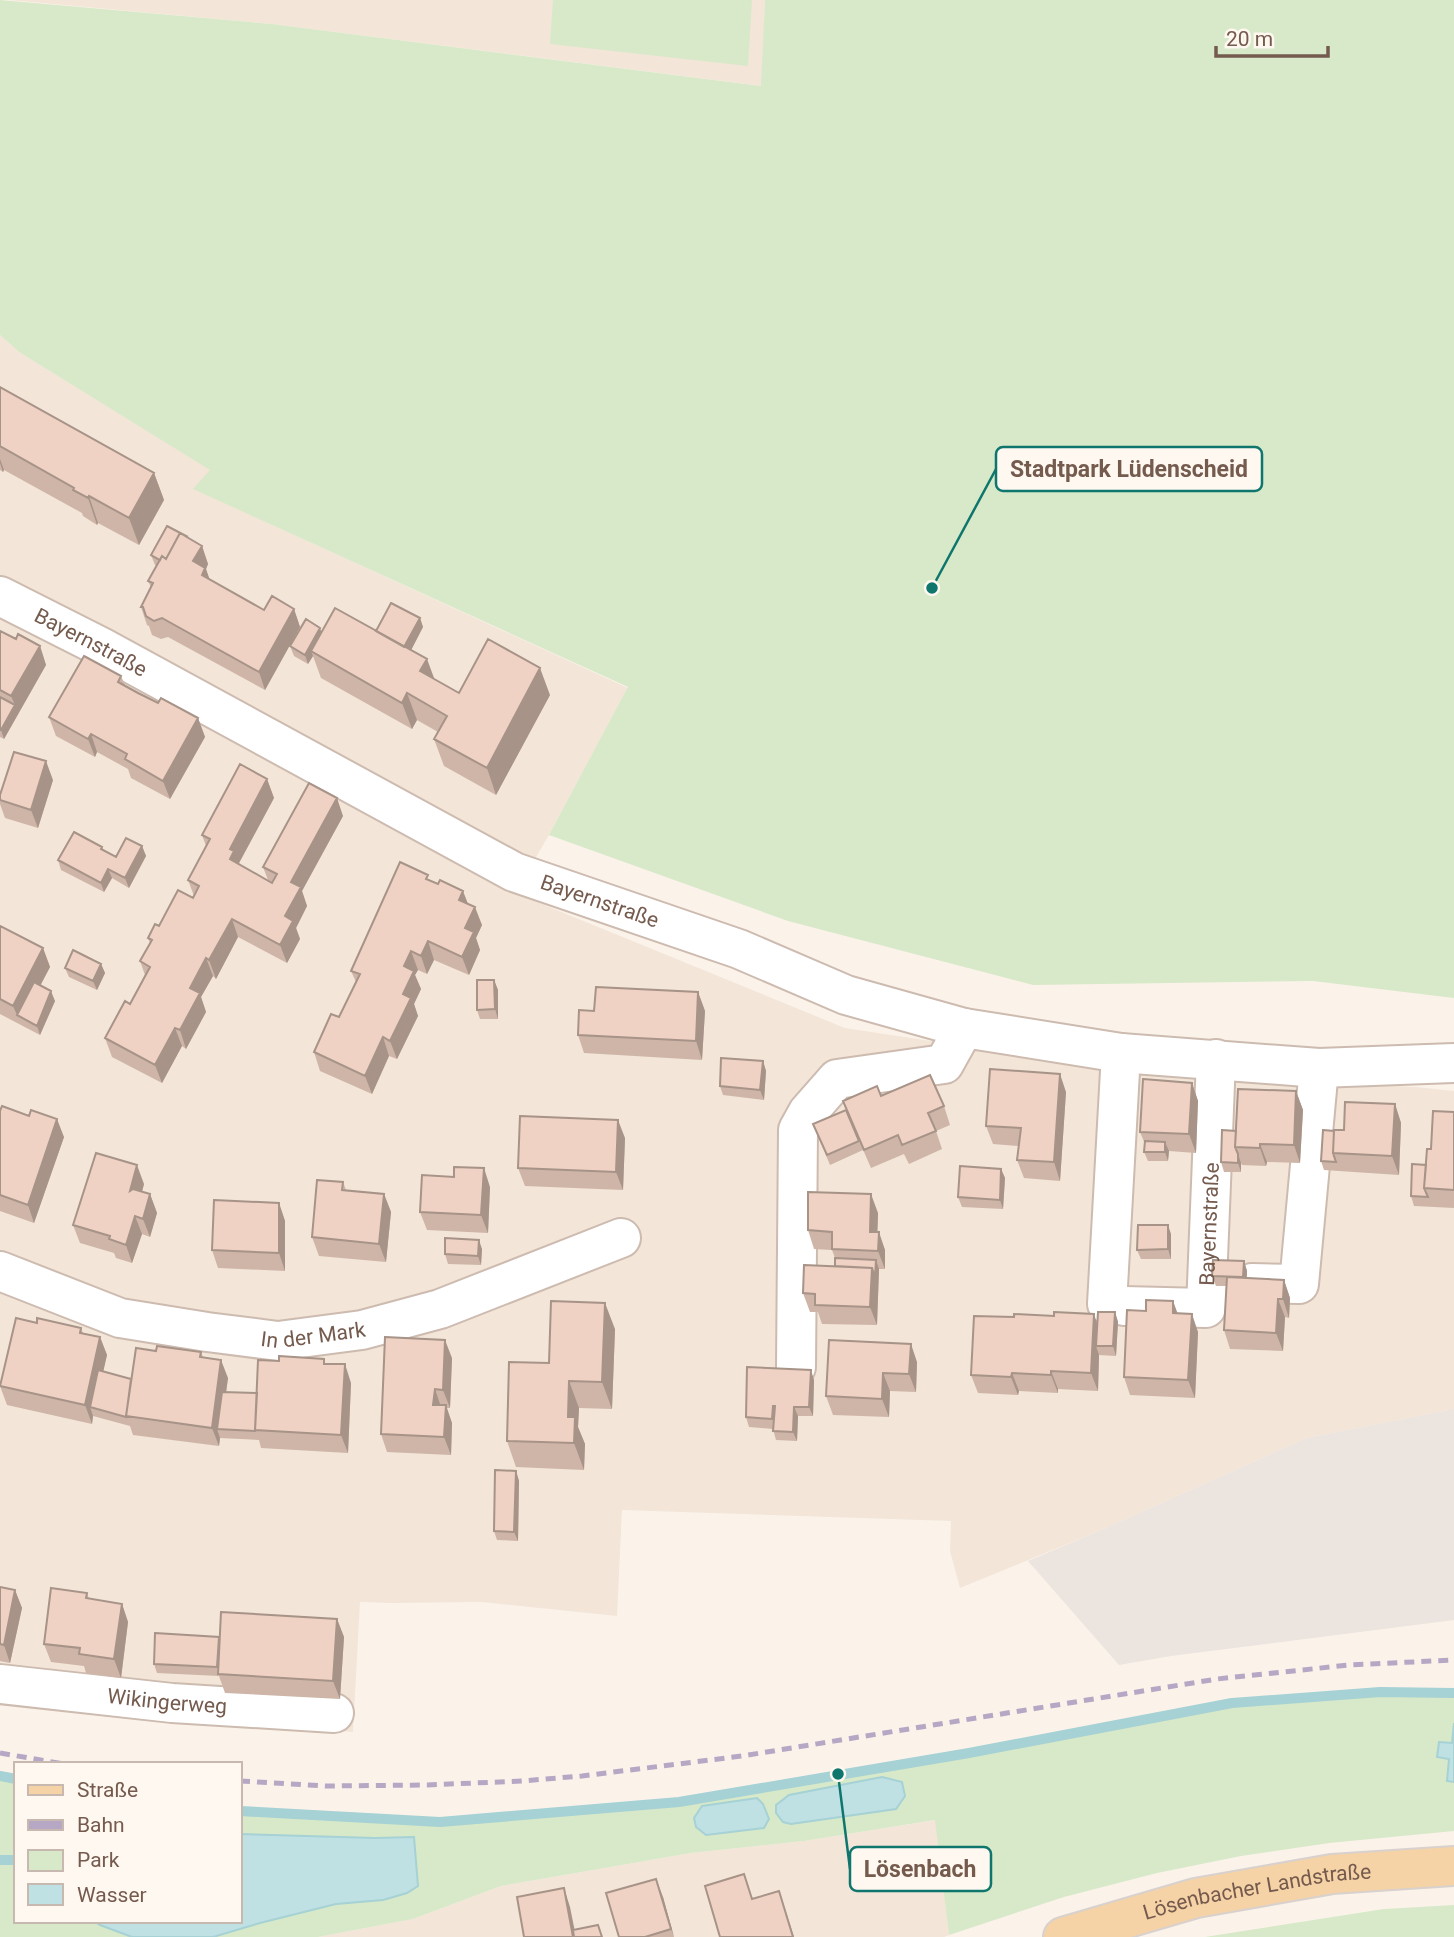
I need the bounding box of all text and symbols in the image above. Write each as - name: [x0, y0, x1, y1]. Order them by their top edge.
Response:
- scale bar: [1216, 14, 1328, 58]
- text: 20 m: [1226, 27, 1273, 51]
- callout: Stadtpark Lüdenscheid: [996, 447, 1262, 491]
- text: Stadtpark Lüdenscheid: [1010, 456, 1248, 483]
- street label: Bayernstraße: [30, 603, 151, 682]
- street label: Bayernstraße: [537, 870, 662, 933]
- street label: Bayernstraße: [1195, 1162, 1224, 1286]
- street label: In der Mark: [259, 1318, 367, 1353]
- street label: Wikingerweg: [106, 1684, 228, 1718]
- legend: [14, 1762, 242, 1923]
- text: Straße: [77, 1778, 138, 1802]
- text: Bahn: [77, 1813, 125, 1837]
- callout: Lösenbach: [850, 1847, 991, 1891]
- text: Park: [77, 1848, 120, 1872]
- text: Lösenbach: [864, 1856, 976, 1883]
- street label: Lösenbacher Landstraße: [1140, 1859, 1372, 1925]
- text: Wasser: [77, 1883, 147, 1907]

